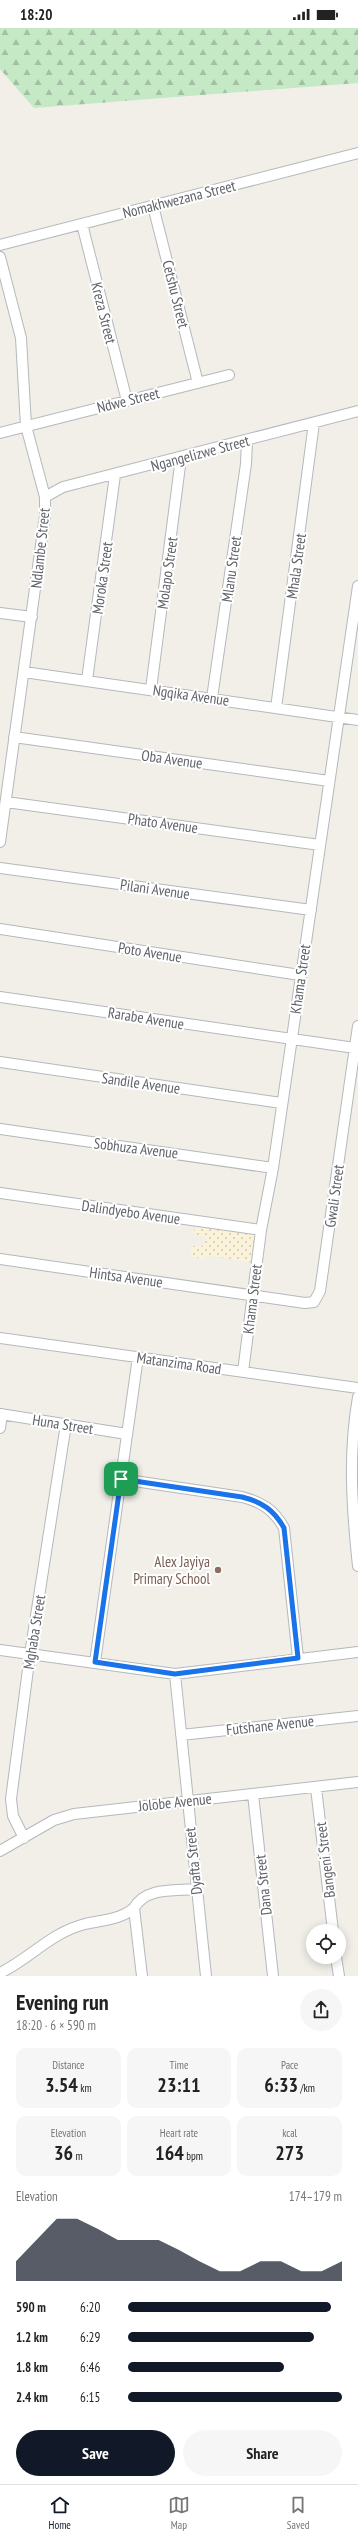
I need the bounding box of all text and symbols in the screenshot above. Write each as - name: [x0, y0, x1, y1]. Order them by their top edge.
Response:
- text: 18:20: [20, 5, 52, 24]
- street label: Nomakhwezana Street: [121, 176, 237, 222]
- street label: Cetshu Street: [158, 258, 194, 330]
- street label: Kreza Street: [87, 280, 121, 346]
- street label: Ndwe Street: [95, 383, 161, 417]
- street label: Ngangelizwe Street: [149, 431, 251, 475]
- street label: Ndlambe Street: [26, 507, 54, 589]
- street label: Mhala Street: [282, 532, 310, 600]
- street label: Mlanu Street: [217, 535, 245, 603]
- street label: Molapo Street: [153, 536, 181, 610]
- street label: Moroka Street: [88, 541, 116, 615]
- street label: Ngqika Avenue: [152, 680, 230, 710]
- street label: Oba Avenue: [140, 745, 204, 773]
- street label: Phato Avenue: [127, 809, 199, 837]
- street label: Pilani Avenue: [119, 875, 191, 903]
- street label: Poto Avenue: [117, 938, 183, 966]
- street label: Khama Street: [286, 943, 314, 1015]
- street label: Rarabe Avenue: [107, 1003, 185, 1033]
- street label: Sandile Avenue: [100, 1068, 182, 1098]
- street label: Sobhuza Avenue: [93, 1133, 179, 1163]
- street label: Gwali Street: [320, 1163, 348, 1229]
- street label: Dalindyebo Avenue: [81, 1196, 181, 1228]
- street label: Hintsa Avenue: [88, 1262, 164, 1292]
- street label: Khama Street: [238, 1263, 266, 1335]
- street label: Matanzima Road: [135, 1348, 223, 1378]
- street label: Huna Street: [31, 1410, 95, 1438]
- pin: [104, 1462, 138, 1496]
- icon: arrive: [110, 1468, 132, 1490]
- place label: Alex Jayiya Primary School: [133, 1552, 210, 1588]
- marker: Alex Jayiya Primary School: [213, 1565, 223, 1575]
- street label: Mghaba Street: [19, 1593, 49, 1671]
- street label: Futshane Avenue: [225, 1711, 315, 1739]
- street label: Jolobe Avenue: [136, 1789, 213, 1815]
- street label: Bangeni Street: [311, 1821, 339, 1899]
- street label: Dyafta Street: [180, 1827, 206, 1895]
- street label: Dana Street: [250, 1854, 276, 1916]
- map controls: [306, 1924, 346, 1964]
- button: locate: [306, 1924, 346, 1964]
- text: Evening run: [16, 1988, 109, 2016]
- button: share: [300, 1989, 342, 2031]
- text: 18:20 · 6 × 590 m: [16, 2017, 96, 2034]
- text: Distance: [52, 2058, 85, 2072]
- text: Time: [169, 2058, 189, 2072]
- text: Pace: [281, 2058, 298, 2072]
- text: 3.54: [45, 2072, 78, 2098]
- text: 23:11: [157, 2072, 201, 2098]
- text: 6:33: [264, 2072, 298, 2098]
- text: km: [78, 2081, 92, 2095]
- text: /km: [298, 2081, 315, 2095]
- text: Elevation: [51, 2126, 86, 2140]
- text: Heart rate: [160, 2126, 198, 2140]
- text: kcal: [282, 2126, 297, 2140]
- text: 36: [54, 2140, 73, 2166]
- text: 164: [155, 2140, 184, 2166]
- text: 273: [275, 2140, 304, 2166]
- text: m: [73, 2149, 83, 2163]
- text: bpm: [184, 2149, 203, 2163]
- text: Elevation: [16, 2188, 58, 2205]
- text: 174–179 m: [289, 2188, 342, 2205]
- text: 590 m: [16, 2299, 46, 2316]
- text: 6:20: [80, 2299, 100, 2316]
- text: 1.2 km: [16, 2329, 48, 2346]
- text: 6:29: [80, 2329, 100, 2346]
- text: 1.8 km: [16, 2359, 48, 2376]
- text: 6:46: [80, 2359, 100, 2376]
- text: 2.4 km: [16, 2389, 48, 2406]
- text: 6:15: [80, 2389, 100, 2406]
- button: Save: [16, 2430, 175, 2476]
- button: Share: [183, 2430, 342, 2476]
- tab: Home: [48, 2494, 71, 2532]
- tab: Map: [168, 2494, 190, 2532]
- tab: Saved: [287, 2494, 310, 2532]

